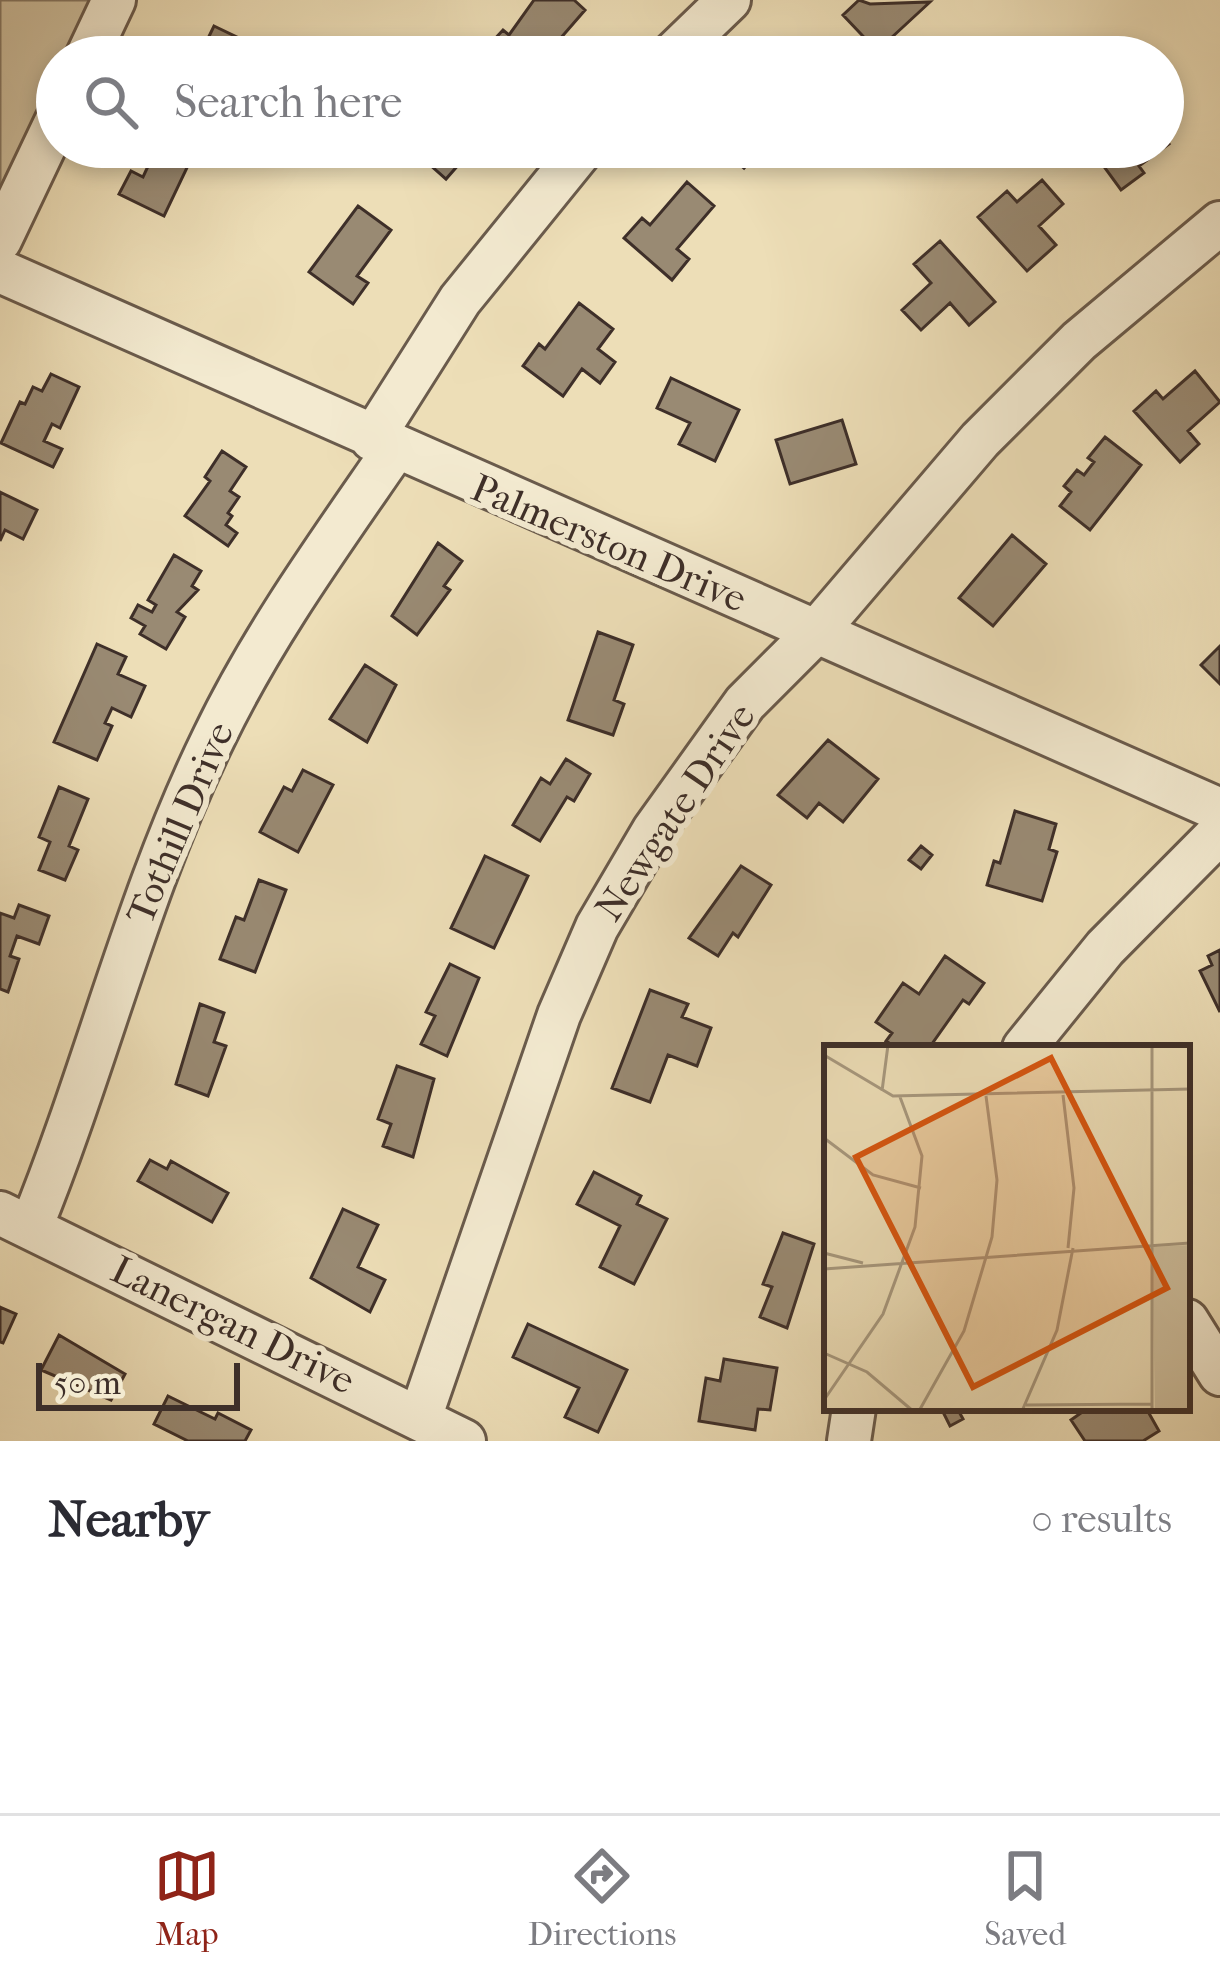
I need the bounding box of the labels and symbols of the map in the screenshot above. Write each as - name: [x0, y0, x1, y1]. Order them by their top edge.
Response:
- street label: Palmerston Drive: [465, 464, 753, 622]
- street label: Newgate Drive: [585, 695, 765, 929]
- street label: Tothill Drive: [117, 715, 243, 931]
- inset map: [824, 1045, 1190, 1411]
- street label: Lanergan Drive: [104, 1246, 362, 1404]
- scale bar: [36, 1357, 240, 1410]

